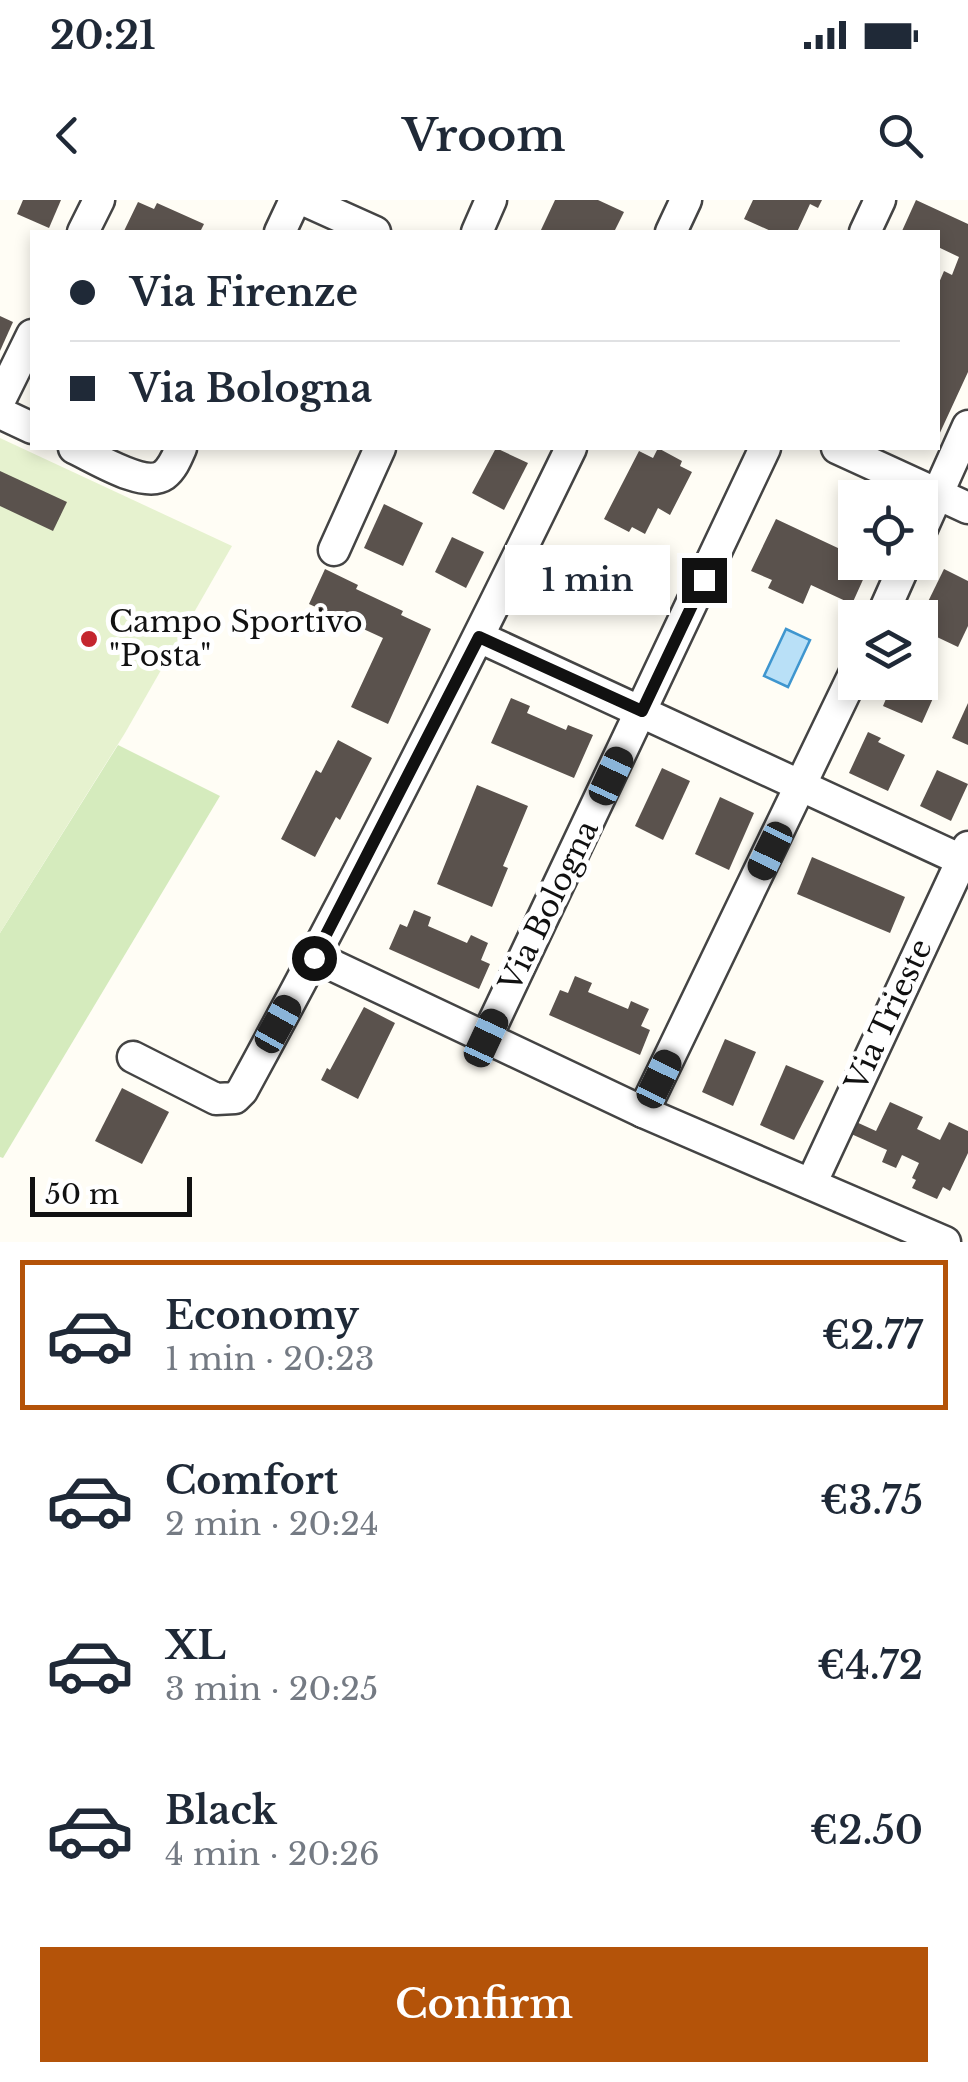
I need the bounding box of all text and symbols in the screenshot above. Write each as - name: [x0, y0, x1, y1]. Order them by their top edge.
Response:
- text: 20:21: [50, 12, 156, 59]
- text: Vroom: [402, 107, 566, 163]
- icon: back: [40, 108, 95, 163]
- icon: search: [873, 108, 928, 163]
- text: Via Firenze: [130, 269, 358, 316]
- text: Via Bologna: [130, 365, 372, 412]
- map controls: [838, 480, 938, 700]
- button: locate: [838, 480, 938, 580]
- callout: 1 min: [504, 545, 669, 615]
- route end: [682, 558, 727, 603]
- text: 1 min: [541, 560, 634, 600]
- button: layers: [838, 600, 938, 700]
- place label: Campo Sportivo "Posta": [109, 603, 363, 674]
- marker: Campo Sportivo "Posta": [78, 628, 100, 650]
- car: [585, 742, 637, 810]
- street label: Via Bologna: [491, 814, 606, 998]
- car: [743, 817, 797, 885]
- street label: Via Trieste: [837, 933, 940, 1097]
- route start: [292, 936, 337, 981]
- car: [250, 990, 306, 1058]
- car: [460, 1004, 512, 1072]
- car: [632, 1045, 686, 1113]
- scale bar: [30, 1172, 192, 1216]
- text: 50 m: [45, 1177, 119, 1212]
- icon: car: [45, 1290, 135, 1380]
- text: Economy: [165, 1292, 359, 1339]
- text: €2.77: [822, 1312, 923, 1359]
- text: 1 min · 20:23: [165, 1339, 374, 1379]
- icon: car: [45, 1455, 135, 1545]
- text: Comfort: [165, 1457, 338, 1504]
- text: €3.75: [820, 1477, 923, 1524]
- text: 2 min · 20:24: [165, 1504, 379, 1544]
- icon: car: [45, 1620, 135, 1710]
- text: XL: [165, 1622, 226, 1669]
- text: €4.72: [817, 1642, 923, 1689]
- text: 3 min · 20:25: [165, 1669, 378, 1709]
- icon: car: [45, 1785, 135, 1875]
- text: Black: [165, 1787, 277, 1834]
- text: €2.50: [810, 1807, 923, 1854]
- text: 4 min · 20:26: [165, 1834, 380, 1874]
- button: Confirm: [40, 1947, 928, 2062]

